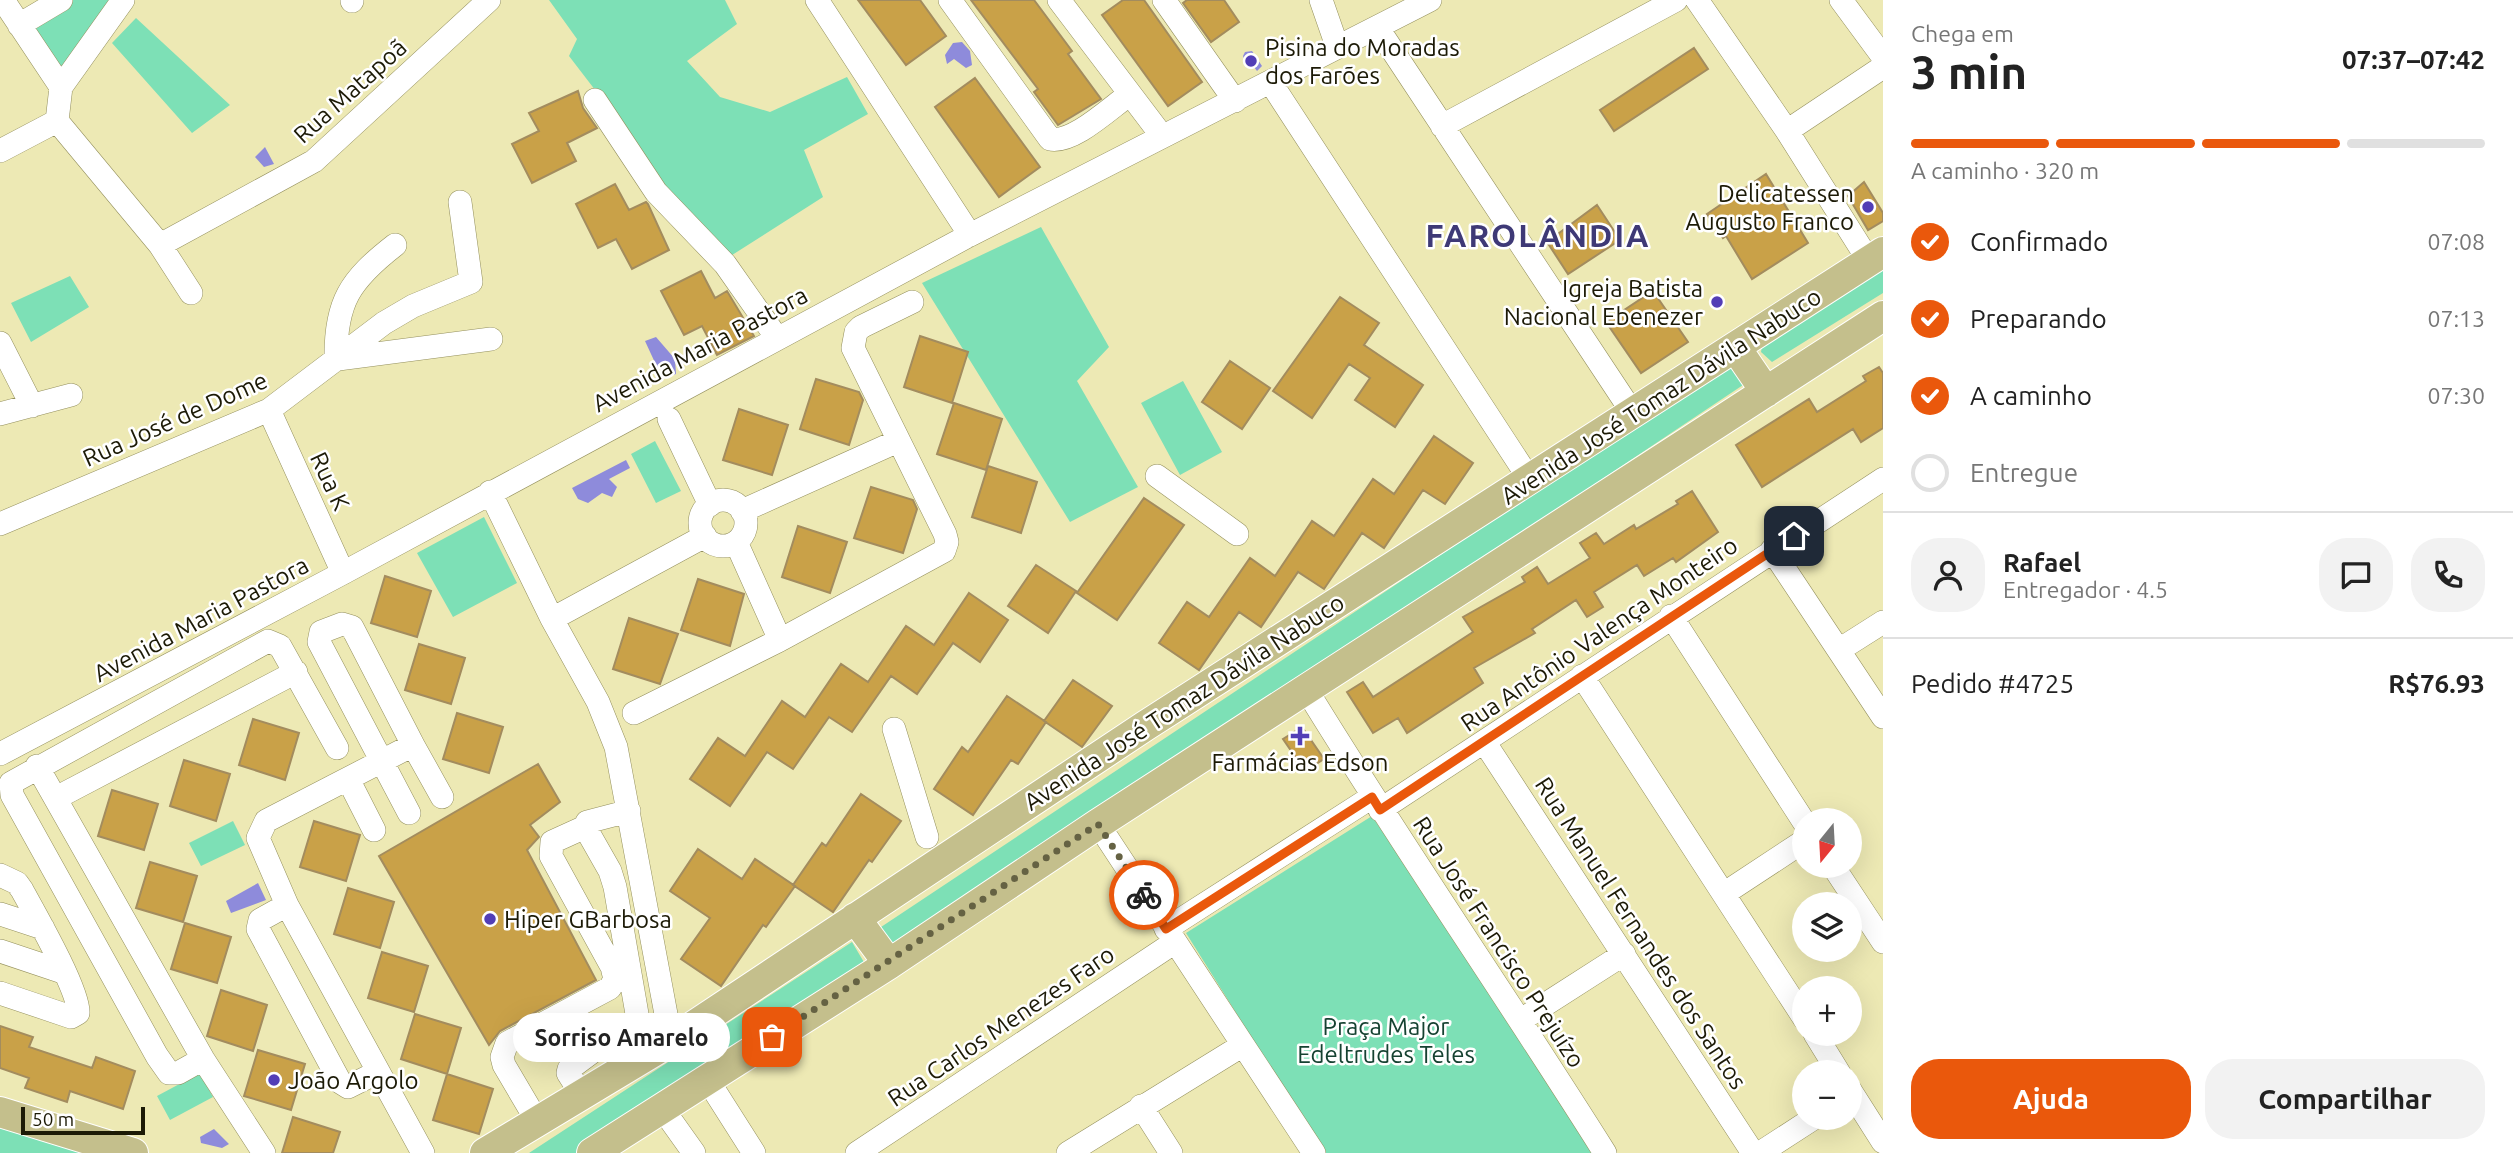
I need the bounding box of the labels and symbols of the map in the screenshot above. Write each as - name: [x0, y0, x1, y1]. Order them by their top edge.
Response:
- street label: Rua Matapoã: [288, 34, 412, 148]
- place label: Pisina do Moradas dos Farões: [1265, 34, 1460, 89]
- marker: Pisina do Moradas dos Farões: [1243, 53, 1259, 69]
- place label: Delicatessen Augusto Franco: [1685, 180, 1854, 235]
- marker: Delicatessen Augusto Franco: [1860, 199, 1876, 215]
- district label: FAROLÂNDIA: [1425, 217, 1651, 253]
- place label: Igreja Batista Nacional Ebenezer: [1504, 275, 1703, 330]
- street label: Avenida Maria Pastora: [588, 281, 812, 417]
- street label: Avenida José Tomaz Dávila Nabuco: [1496, 282, 1826, 510]
- marker: Igreja Batista Nacional Ebenezer: [1709, 294, 1725, 310]
- street label: Rua José de Dome: [79, 366, 271, 472]
- street label: Rua K: [305, 448, 355, 515]
- pin: [1764, 506, 1824, 566]
- street label: Rua Antônio Valença Monteiro: [1456, 531, 1742, 737]
- street label: Avenida Maria Pastora: [89, 551, 313, 687]
- street label: Avenida José Tomaz Dávila Nabuco: [1019, 588, 1349, 816]
- marker: Farmácias Edson: [1292, 728, 1308, 744]
- place label: Farmácias Edson: [1212, 749, 1388, 776]
- street label: Rua Manuel Fernandes dos Santos: [1530, 772, 1752, 1094]
- north arrow: [1792, 808, 1862, 878]
- street label: Rua José Francisco Prejuízo: [1408, 811, 1590, 1073]
- courier: [1109, 860, 1179, 930]
- place label: Hiper GBarbosa: [504, 906, 672, 933]
- marker: Hiper GBarbosa: [482, 911, 498, 927]
- street label: Rua Carlos Menezes Faro: [883, 940, 1119, 1112]
- pin: [742, 1007, 802, 1067]
- callout: Sorriso Amarelo: [513, 1012, 730, 1062]
- park label: Praça Major Edeltrudes Teles: [1297, 1013, 1475, 1068]
- place label: João Argolo: [288, 1067, 419, 1094]
- marker: João Argolo: [266, 1072, 282, 1088]
- scale bar: [21, 1104, 145, 1136]

